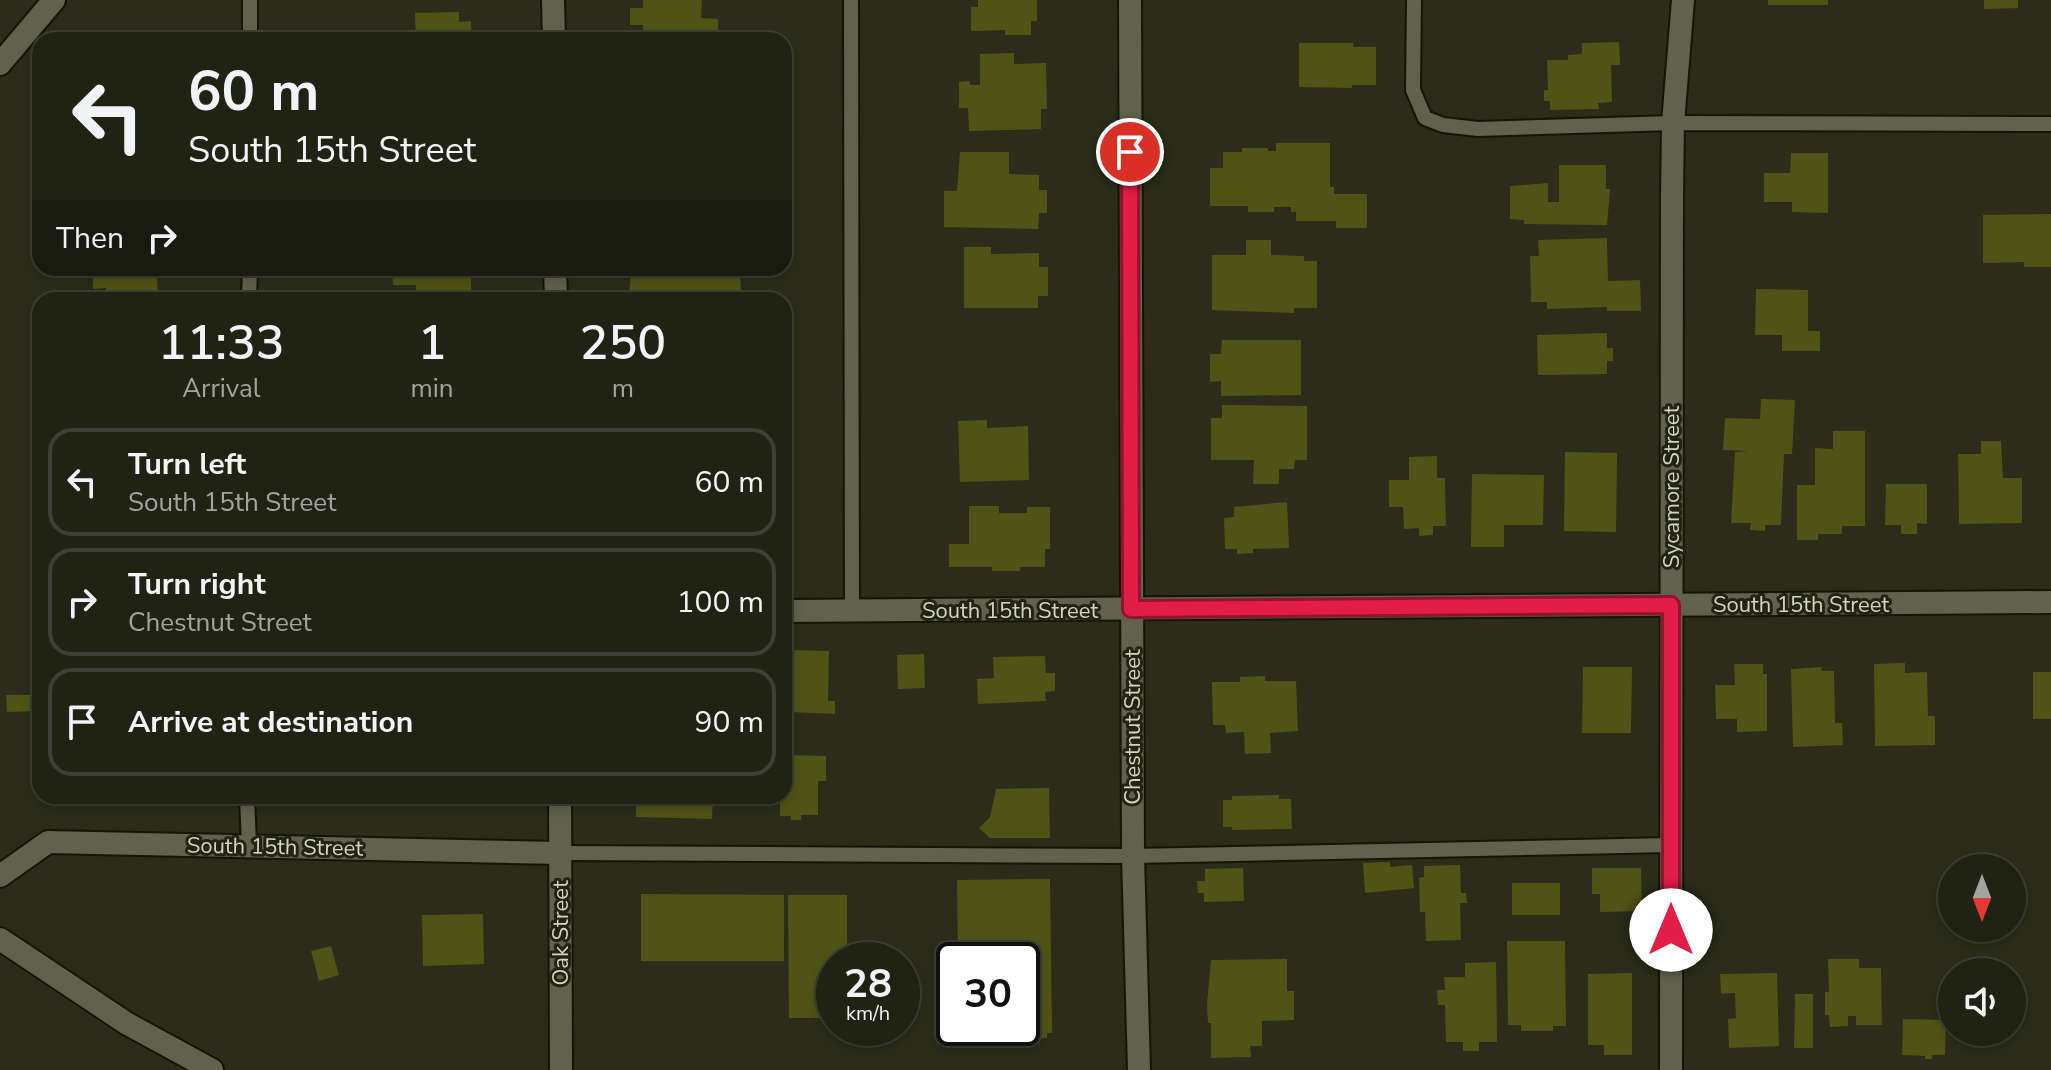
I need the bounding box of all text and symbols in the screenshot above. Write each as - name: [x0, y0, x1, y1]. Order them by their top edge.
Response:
- text: 60 m: [188, 53, 319, 130]
- icon: left: [56, 64, 160, 168]
- pin: [1096, 118, 1164, 186]
- text: South 15th Street: [188, 126, 476, 175]
- icon: arrive: [1108, 130, 1152, 174]
- icon: right: [140, 216, 184, 260]
- text: Then: [56, 218, 124, 259]
- text: 11:33: [158, 310, 285, 376]
- text: 1: [418, 310, 446, 376]
- text: 250: [580, 310, 666, 376]
- text: Arrival: [182, 371, 260, 406]
- text: min: [411, 371, 454, 406]
- text: m: [612, 371, 634, 406]
- street label: Sycamore Street: [1657, 405, 1687, 568]
- text: Turn left: [128, 444, 246, 485]
- icon: left: [60, 460, 104, 504]
- text: 60 m: [695, 462, 764, 503]
- text: South 15th Street: [128, 485, 336, 520]
- text: Turn right: [128, 564, 266, 605]
- icon: right: [60, 580, 104, 624]
- text: 100 m: [677, 582, 764, 623]
- street label: South 15th Street: [1713, 590, 1889, 620]
- street label: South 15th Street: [922, 596, 1098, 626]
- text: Chestnut Street: [128, 605, 312, 640]
- street label: Chestnut Street: [1118, 649, 1148, 805]
- icon: arrive: [60, 700, 104, 744]
- text: Arrive at destination: [128, 702, 413, 743]
- text: 90 m: [695, 702, 764, 743]
- street label: South 15th Street: [187, 830, 364, 864]
- north arrow: [1938, 854, 2026, 942]
- map controls: [1938, 854, 2026, 1046]
- street label: Oak Street: [546, 880, 576, 986]
- position arrow: [1629, 888, 1713, 972]
- speed limit sign: 30: [936, 942, 1040, 1046]
- text: 28: [844, 957, 892, 1011]
- button: sound: [1938, 958, 2026, 1046]
- text: km/h: [846, 1000, 890, 1027]

